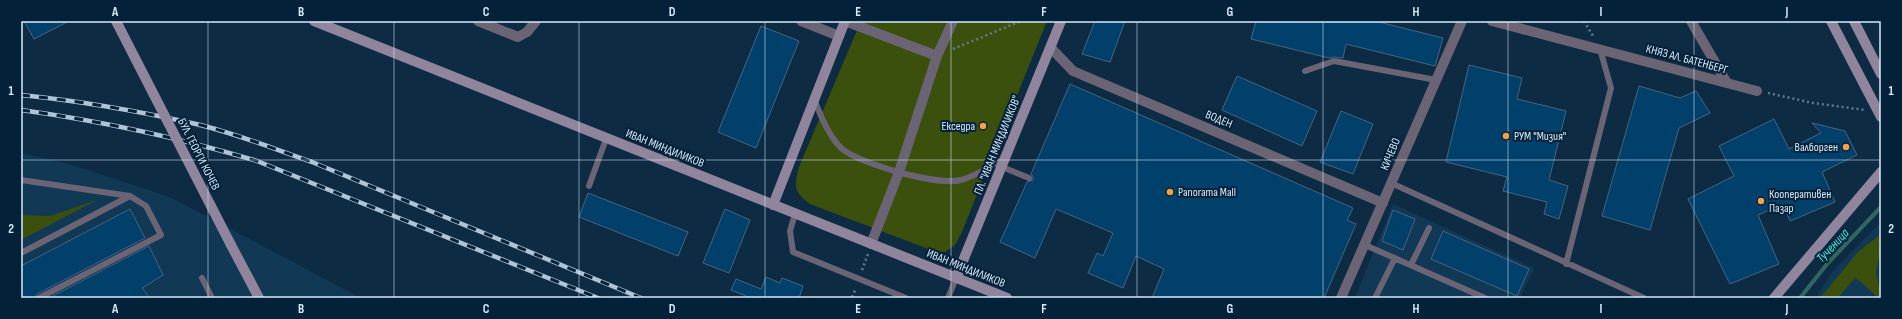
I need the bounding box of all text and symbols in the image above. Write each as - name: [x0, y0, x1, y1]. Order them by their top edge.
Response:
- text: A: [111, 4, 119, 20]
- text: B: [298, 4, 304, 20]
- text: C: [483, 4, 490, 20]
- text: D: [669, 4, 676, 20]
- text: E: [855, 4, 861, 20]
- text: F: [1041, 4, 1047, 20]
- text: G: [1227, 4, 1234, 20]
- text: H: [1413, 4, 1420, 20]
- text: I: [1600, 4, 1603, 20]
- text: J: [1785, 4, 1789, 20]
- street label: КНЯЗ АЛ. БАТЕНБЕРГ: [1644, 41, 1730, 78]
- text: 1: [8, 83, 14, 99]
- text: 1: [1888, 83, 1894, 99]
- street label: ПЛ. "ИВАН МИНДИЛИКОВ": [971, 93, 1024, 197]
- street label: ВОДЕН: [1203, 107, 1235, 132]
- street label: БУЛ. ГЕОРГИ КОЧЕВ: [174, 116, 223, 193]
- place label: Екседра: [942, 119, 975, 134]
- marker: Екседра: [978, 121, 988, 131]
- street label: ИВАН МИНДИЛИКОВ: [623, 126, 706, 171]
- place label: РУМ "Мизия": [1514, 129, 1566, 144]
- marker: РУМ "Мизия": [1501, 131, 1511, 141]
- street label: КИЧЕВО: [1377, 136, 1404, 173]
- place label: Валборген: [1795, 140, 1838, 155]
- marker: Валборген: [1841, 142, 1851, 152]
- place label: Panorama Mall: [1178, 185, 1236, 200]
- marker: Panorama Mall: [1165, 187, 1175, 197]
- place label: Кооперативен Пазар: [1769, 187, 1831, 216]
- marker: Кооперативен Пазар: [1756, 196, 1766, 206]
- text: 2: [8, 221, 14, 237]
- text: 2: [1888, 221, 1894, 237]
- water label: Тученица: [1813, 225, 1853, 266]
- street label: ИВАН МИНДИЛИКОВ: [924, 246, 1007, 291]
- text: A: [111, 301, 119, 317]
- text: B: [298, 301, 304, 317]
- text: C: [483, 301, 490, 317]
- text: D: [669, 301, 676, 317]
- text: E: [855, 301, 861, 317]
- text: F: [1041, 301, 1047, 317]
- text: G: [1227, 301, 1234, 317]
- text: H: [1413, 301, 1420, 317]
- text: I: [1600, 301, 1603, 317]
- text: J: [1785, 301, 1789, 317]

